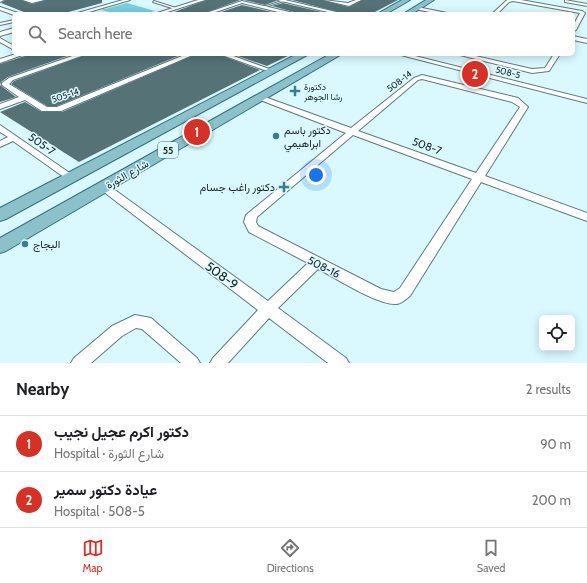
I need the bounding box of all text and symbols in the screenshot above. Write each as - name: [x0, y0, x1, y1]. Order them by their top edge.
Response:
- search box: [12, 12, 575, 56]
- icon: search: [26, 23, 48, 45]
- text: Search here: [58, 25, 133, 43]
- pin: 2: [462, 59, 488, 89]
- street label: 508-5: [494, 64, 522, 80]
- street label: 508-14: [384, 68, 414, 94]
- place label: دكتورة رشا الجوهر: [303, 81, 342, 103]
- street label: 505-14: [50, 85, 80, 105]
- marker: دكتورة رشا الجوهر: [289, 85, 301, 97]
- pin: 1: [184, 117, 210, 147]
- place label: دكتور باسم ابراهيمي: [284, 123, 331, 153]
- street label: 505-7: [26, 130, 58, 158]
- marker: دكتور باسم ابراهيمي: [271, 131, 281, 141]
- street label: 508-7: [410, 134, 444, 158]
- road number: 55: [158, 142, 178, 158]
- street label: شارع الثورة: [103, 156, 152, 193]
- your location: [306, 165, 326, 185]
- place label: دكتور راغب جسام: [200, 180, 275, 195]
- marker: دكتور راغب جسام: [278, 181, 290, 193]
- place label: البجاج: [33, 237, 60, 252]
- marker: البجاج: [20, 239, 30, 249]
- street label: 508-16: [305, 253, 343, 281]
- street label: 508-9: [202, 258, 242, 292]
- map controls: [539, 315, 575, 351]
- button: locate: [539, 315, 575, 351]
- text: Nearby: [16, 379, 69, 399]
- text: 2 results: [526, 381, 571, 397]
- text: دكتور اكرم عجيل نجيب: [54, 423, 189, 441]
- text: 1: [27, 436, 31, 452]
- text: 90 m: [540, 436, 571, 452]
- text: Hospital · شارع الثورة: [54, 445, 164, 461]
- text: عيادة دكتور سمير: [54, 481, 157, 499]
- text: 2: [26, 492, 32, 508]
- text: 200 m: [532, 492, 571, 508]
- text: Hospital · 508-5: [54, 503, 145, 519]
- tab: Map: [82, 537, 104, 575]
- tab: Directions: [267, 537, 314, 575]
- tab: Saved: [477, 537, 505, 575]

